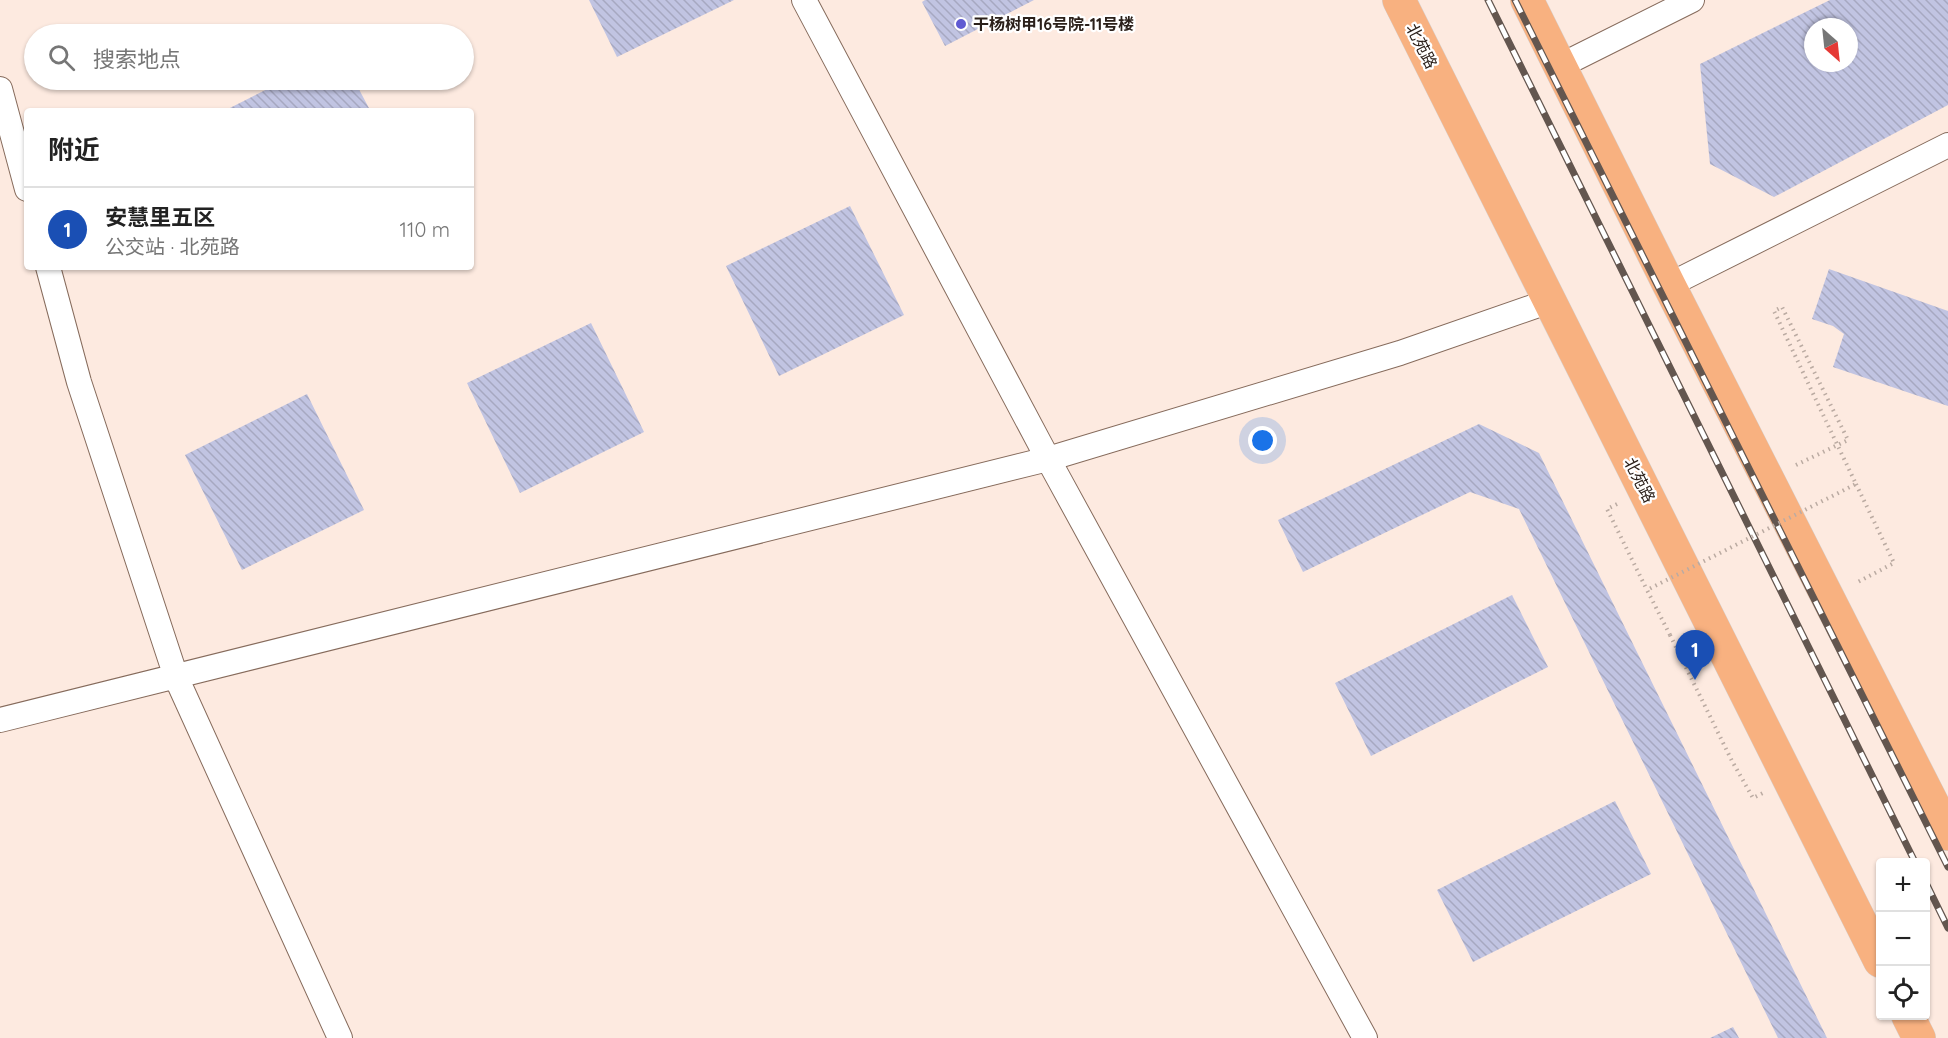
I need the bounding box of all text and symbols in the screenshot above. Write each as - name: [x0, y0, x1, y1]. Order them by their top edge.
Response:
- place label: 干杨树甲16号院-11号楼: [973, 14, 1134, 34]
- marker: 干杨树甲16号院-11号楼: [954, 17, 968, 31]
- north arrow: [1804, 18, 1858, 72]
- street label: 北苑路: [1402, 20, 1442, 72]
- search box: [24, 24, 474, 90]
- icon: search: [45, 41, 78, 74]
- text: 搜索地点: [93, 45, 181, 73]
- text: 附近: [48, 133, 100, 166]
- text: 安慧里五区: [105, 203, 215, 231]
- text: 1: [64, 217, 71, 242]
- text: 110 m: [400, 217, 450, 242]
- text: 公交站 · 北苑路: [105, 234, 240, 259]
- your location: [1248, 426, 1277, 455]
- street label: 北苑路: [1620, 454, 1660, 506]
- pin: 1: [1676, 630, 1714, 680]
- map controls: [1876, 858, 1930, 1020]
- button: +: [1876, 858, 1930, 912]
- button: −: [1876, 912, 1930, 966]
- button: locate: [1876, 966, 1930, 1020]

